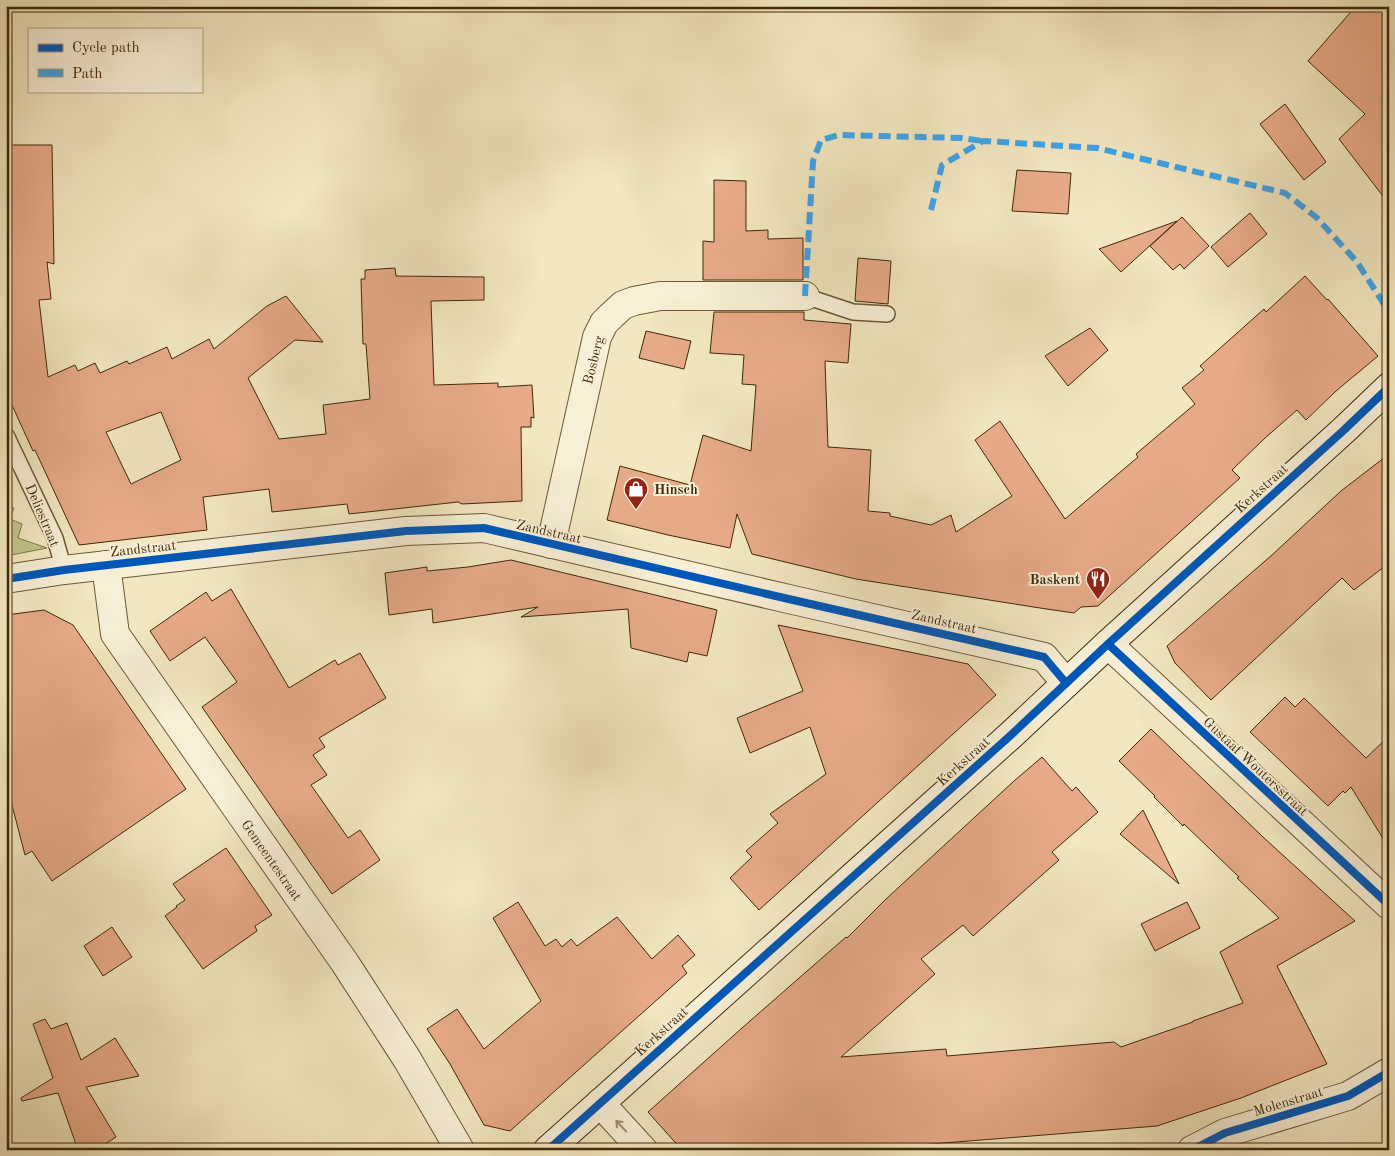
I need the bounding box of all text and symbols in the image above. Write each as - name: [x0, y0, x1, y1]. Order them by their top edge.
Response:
- legend: [28, 28, 202, 92]
- text: Cycle path: [72, 41, 140, 56]
- text: Path: [72, 67, 102, 82]
- street label: Bosberg: [581, 334, 607, 386]
- street label: Kerkstraat: [1233, 462, 1291, 516]
- shop icon: Hinsch: [623, 476, 649, 510]
- street label: Deliestraat: [23, 482, 62, 549]
- place label: Hinsch: [654, 483, 698, 497]
- street label: Zandstraat: [515, 518, 583, 546]
- street label: Zandstraat: [109, 539, 177, 559]
- restaurant icon: Baskent: [1085, 566, 1111, 600]
- place label: Baskent: [1030, 573, 1080, 587]
- street label: Zandstraat: [910, 608, 978, 636]
- street label: Gustaaf Woutersstraat: [1200, 715, 1310, 819]
- street label: Kerkstraat: [935, 735, 993, 789]
- street label: Gemeentestraat: [238, 818, 304, 904]
- street label: Kerkstraat: [633, 1005, 691, 1059]
- street label: Molenstraat: [1252, 1085, 1325, 1119]
- one-way arrow: [615, 1120, 627, 1133]

